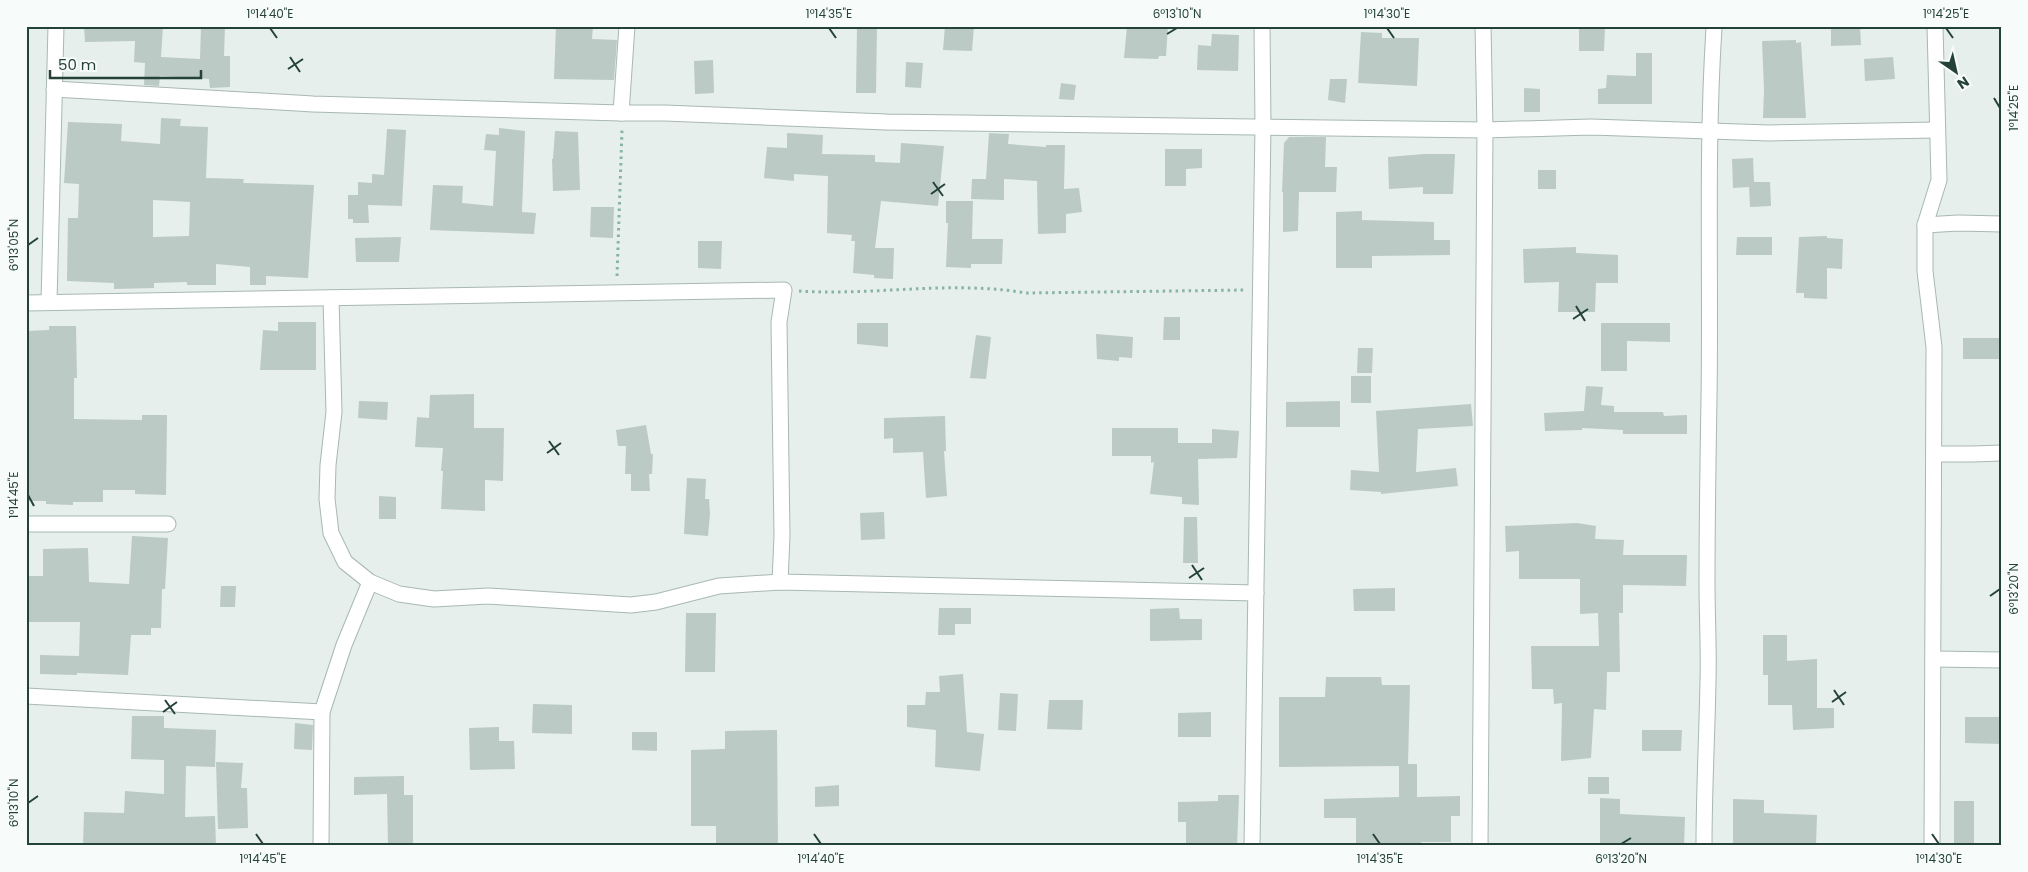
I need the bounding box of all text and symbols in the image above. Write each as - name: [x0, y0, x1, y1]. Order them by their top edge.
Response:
- text: 1°14'40"E: [247, 5, 293, 22]
- text: 1°14'35"E: [806, 5, 852, 22]
- text: 6°13'10"N: [1153, 5, 1201, 22]
- text: 1°14'30"E: [1364, 5, 1410, 22]
- text: 1°14'25"E: [1923, 5, 1969, 22]
- scale bar: [50, 48, 201, 80]
- north arrow: [1930, 48, 1980, 98]
- text: 50 m: [58, 54, 96, 75]
- text: N: [1953, 72, 1973, 94]
- text: 1°14'25"E: [2005, 85, 2022, 131]
- text: 6°13'05"N: [5, 219, 22, 271]
- text: 1°14'45"E: [5, 472, 22, 518]
- text: 6°13'20"N: [2005, 563, 2022, 615]
- text: 6°13'10"N: [5, 779, 22, 827]
- text: 1°14'45"E: [240, 850, 286, 867]
- text: 1°14'40"E: [798, 850, 844, 867]
- text: 1°14'35"E: [1357, 850, 1403, 867]
- text: 6°13'20"N: [1595, 850, 1647, 867]
- text: 1°14'30"E: [1916, 850, 1962, 867]

